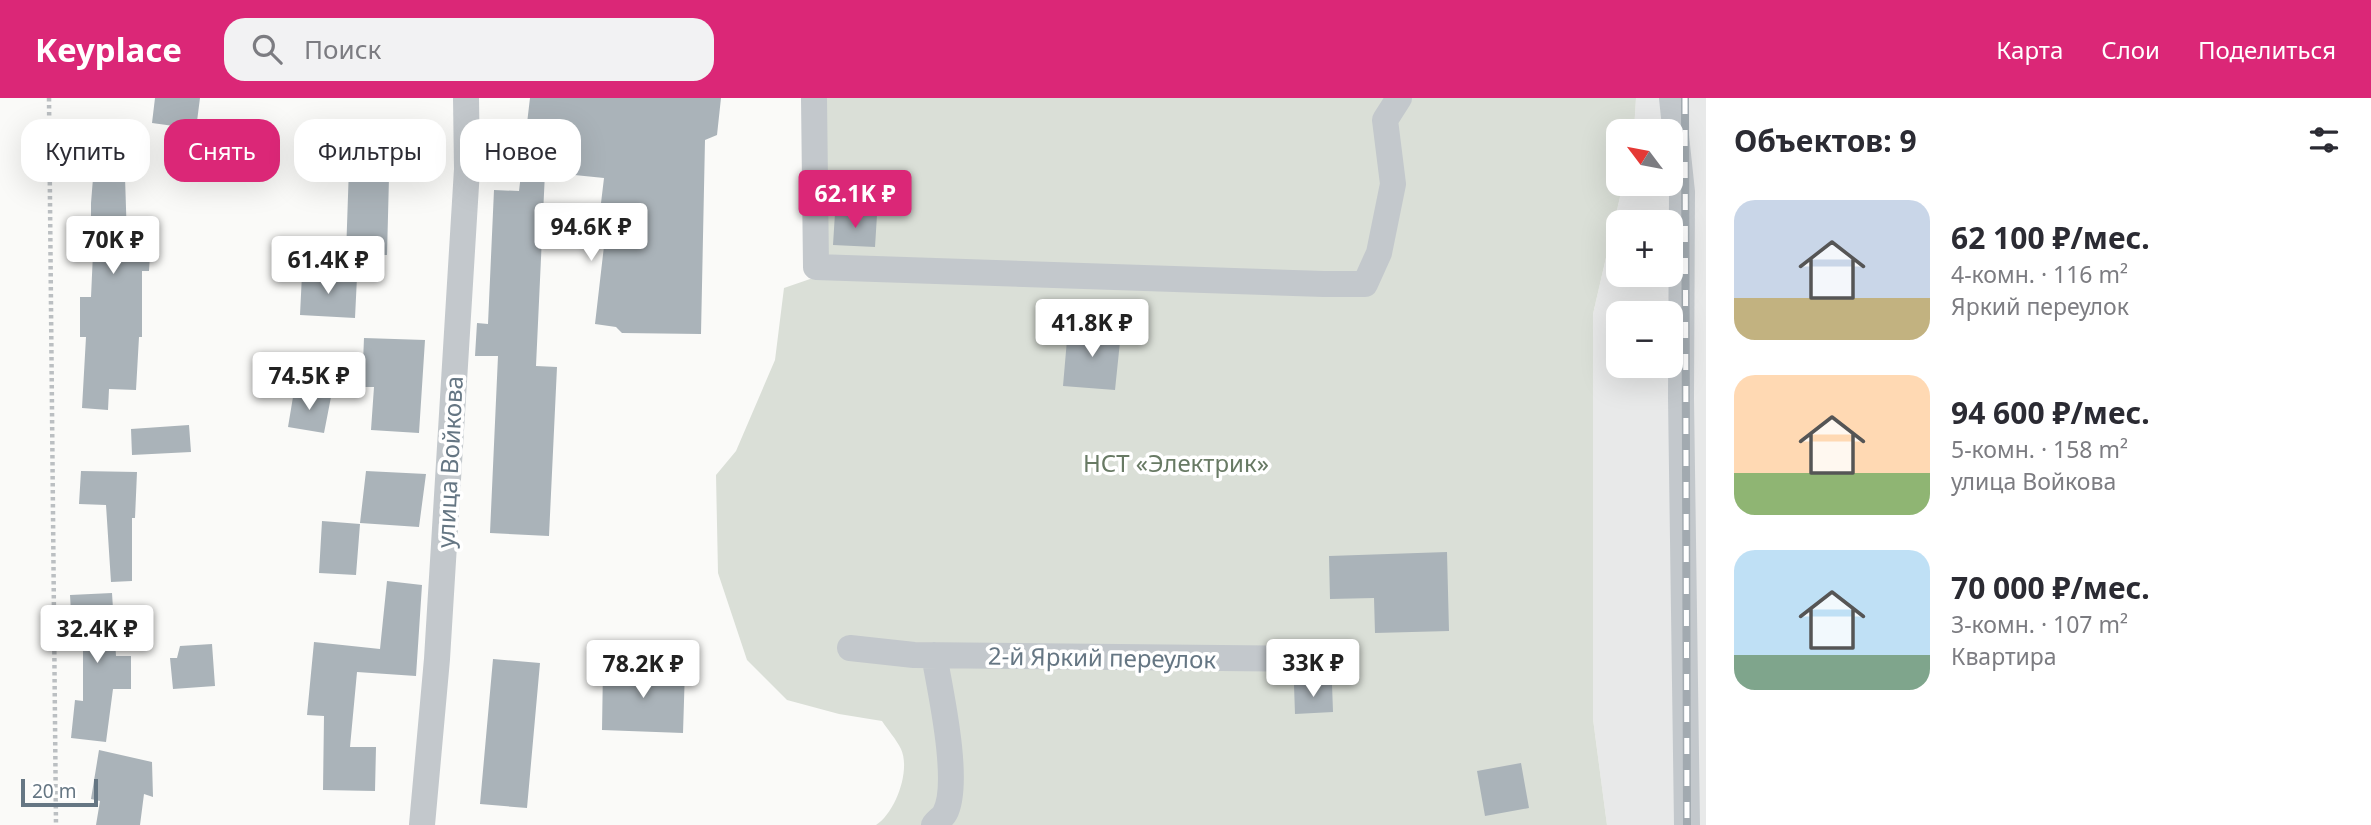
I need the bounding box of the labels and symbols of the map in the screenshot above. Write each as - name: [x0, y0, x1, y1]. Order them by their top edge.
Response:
- north arrow: [1606, 119, 1684, 196]
- pin: 62.1K ₽: [790, 170, 920, 230]
- pin: 94.6K ₽: [526, 204, 656, 263]
- pin: 70K ₽: [64, 216, 162, 276]
- pin: 61.4K ₽: [263, 236, 393, 296]
- pin: 41.8K ₽: [1027, 300, 1157, 359]
- pin: 74.5K ₽: [244, 352, 374, 412]
- street label: улица Войкова: [428, 375, 470, 549]
- park label: НСТ «Электрик»: [1083, 446, 1269, 479]
- pin: 32.4K ₽: [32, 606, 162, 665]
- street label: 2-й Яркий переулок: [988, 639, 1217, 675]
- pin: 78.2K ₽: [578, 640, 708, 700]
- pin: 33K ₽: [1264, 640, 1362, 699]
- scale bar: [21, 776, 98, 808]

